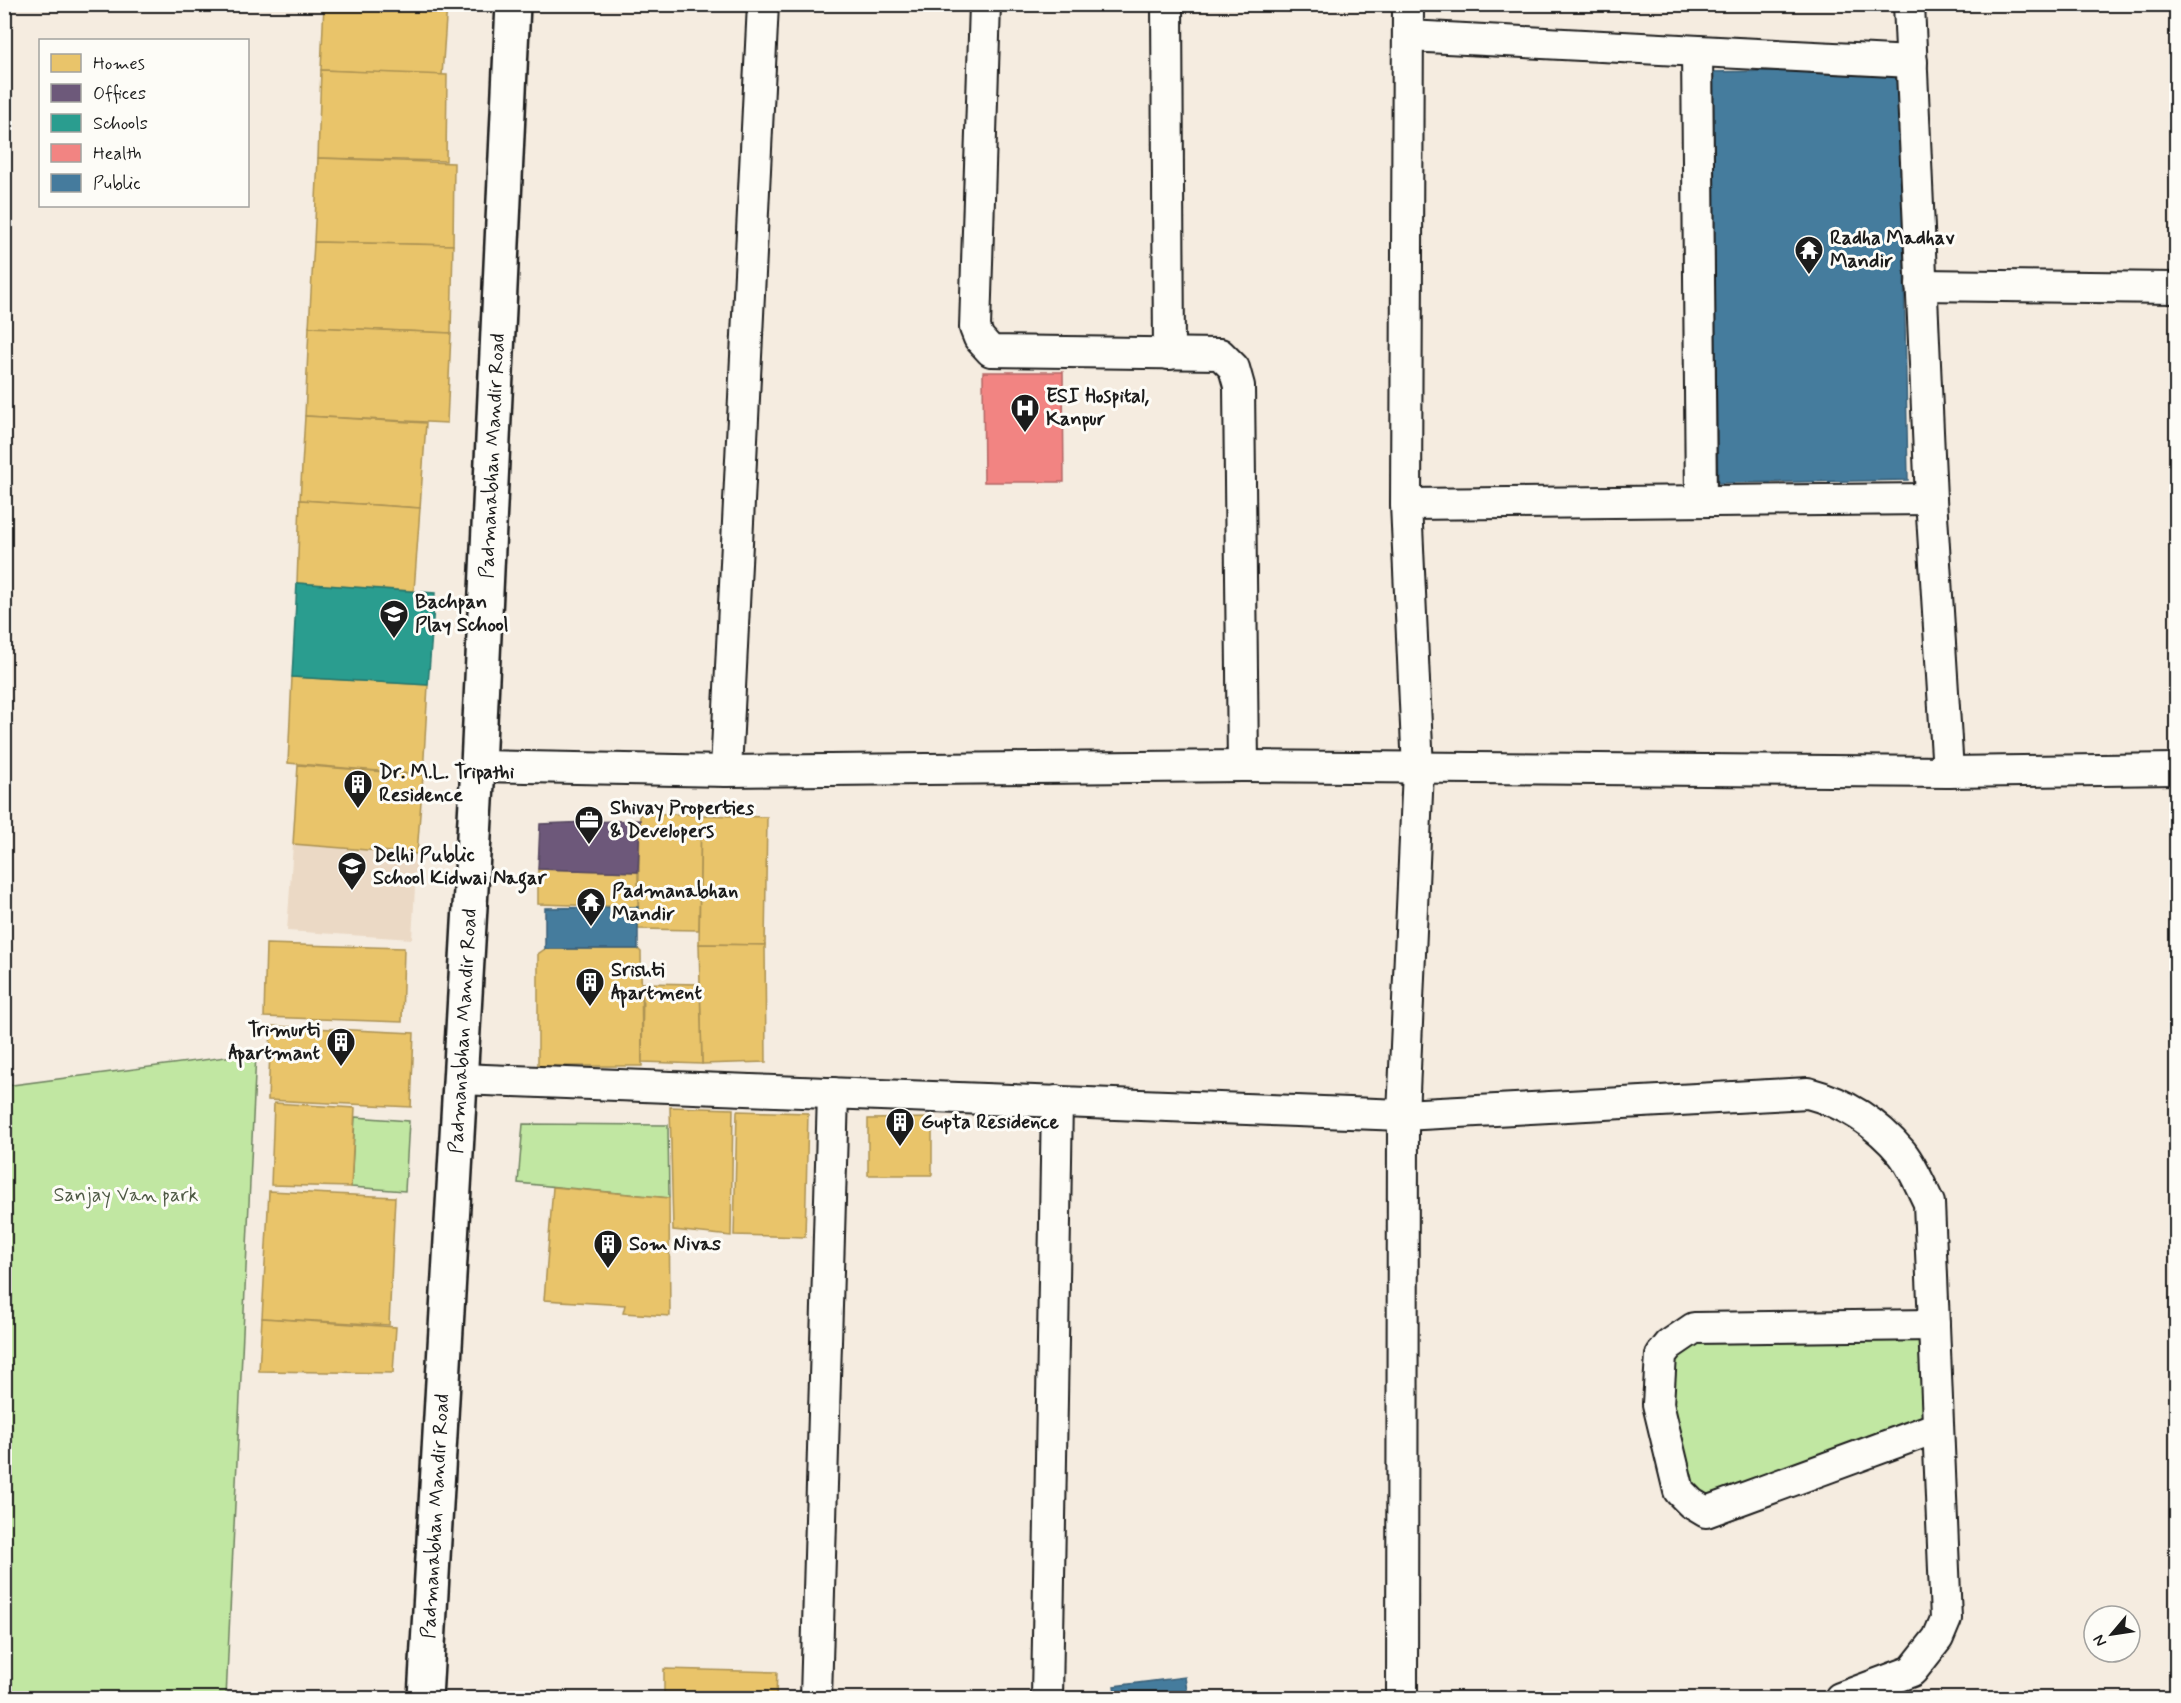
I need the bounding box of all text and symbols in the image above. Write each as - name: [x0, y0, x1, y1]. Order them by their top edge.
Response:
- legend: [39, 39, 249, 207]
- text: Homes: [93, 52, 145, 76]
- text: Offices: [93, 82, 146, 106]
- text: Schools: [93, 112, 148, 136]
- text: Health: [93, 142, 142, 166]
- text: Public: [93, 172, 141, 196]
- place label: Radha Madhav Mandir: [1830, 225, 1955, 275]
- temple icon: Radha Madhav Mandir: [1793, 234, 1825, 276]
- street label: Padmanabhan Mandir Road: [473, 333, 511, 579]
- place label: ESI Hospital, Kanpur: [1046, 383, 1150, 433]
- hospital icon: ESI Hospital, Kanpur: [1009, 392, 1041, 434]
- place label: Bachpan Play School: [415, 589, 509, 639]
- school or university icon: Bachpan Play School: [378, 598, 410, 640]
- place label: Dr. M.L. Tripathi Residence: [379, 759, 515, 809]
- building icon: Dr. M.L. Tripathi Residence: [342, 768, 374, 810]
- place label: Shivay Properties & Developers: [610, 795, 754, 845]
- office icon: Shivay Properties & Developers: [573, 804, 605, 846]
- place label: Delhi Public School Kidwai Nagar: [373, 842, 547, 894]
- school or university icon: Delhi Public School Kidwai Nagar: [336, 850, 368, 892]
- place label: Padmanabhan Mandir: [612, 878, 738, 928]
- temple icon: Padmanabhan Mandir: [575, 886, 607, 928]
- street label: Padmanabhan Mandir Road: [442, 908, 483, 1154]
- place label: Srishti Apartment: [611, 957, 702, 1008]
- building icon: Srishti Apartment: [574, 966, 606, 1008]
- place label: Trimurti Apartmant: [228, 1017, 321, 1068]
- building icon: Trimurti Apartmant: [325, 1026, 357, 1068]
- building icon: Gupta Residence: [884, 1106, 916, 1148]
- place label: Gupta Residence: [921, 1109, 1059, 1136]
- park label: Sanjay Van park: [53, 1182, 199, 1209]
- building icon: Som Nivas: [592, 1228, 624, 1270]
- place label: Som Nivas: [629, 1231, 721, 1258]
- street label: Padmanabhan Mandir Road: [415, 1393, 456, 1640]
- north arrow: [2082, 1604, 2142, 1664]
- text: N: [2088, 1631, 2112, 1650]

